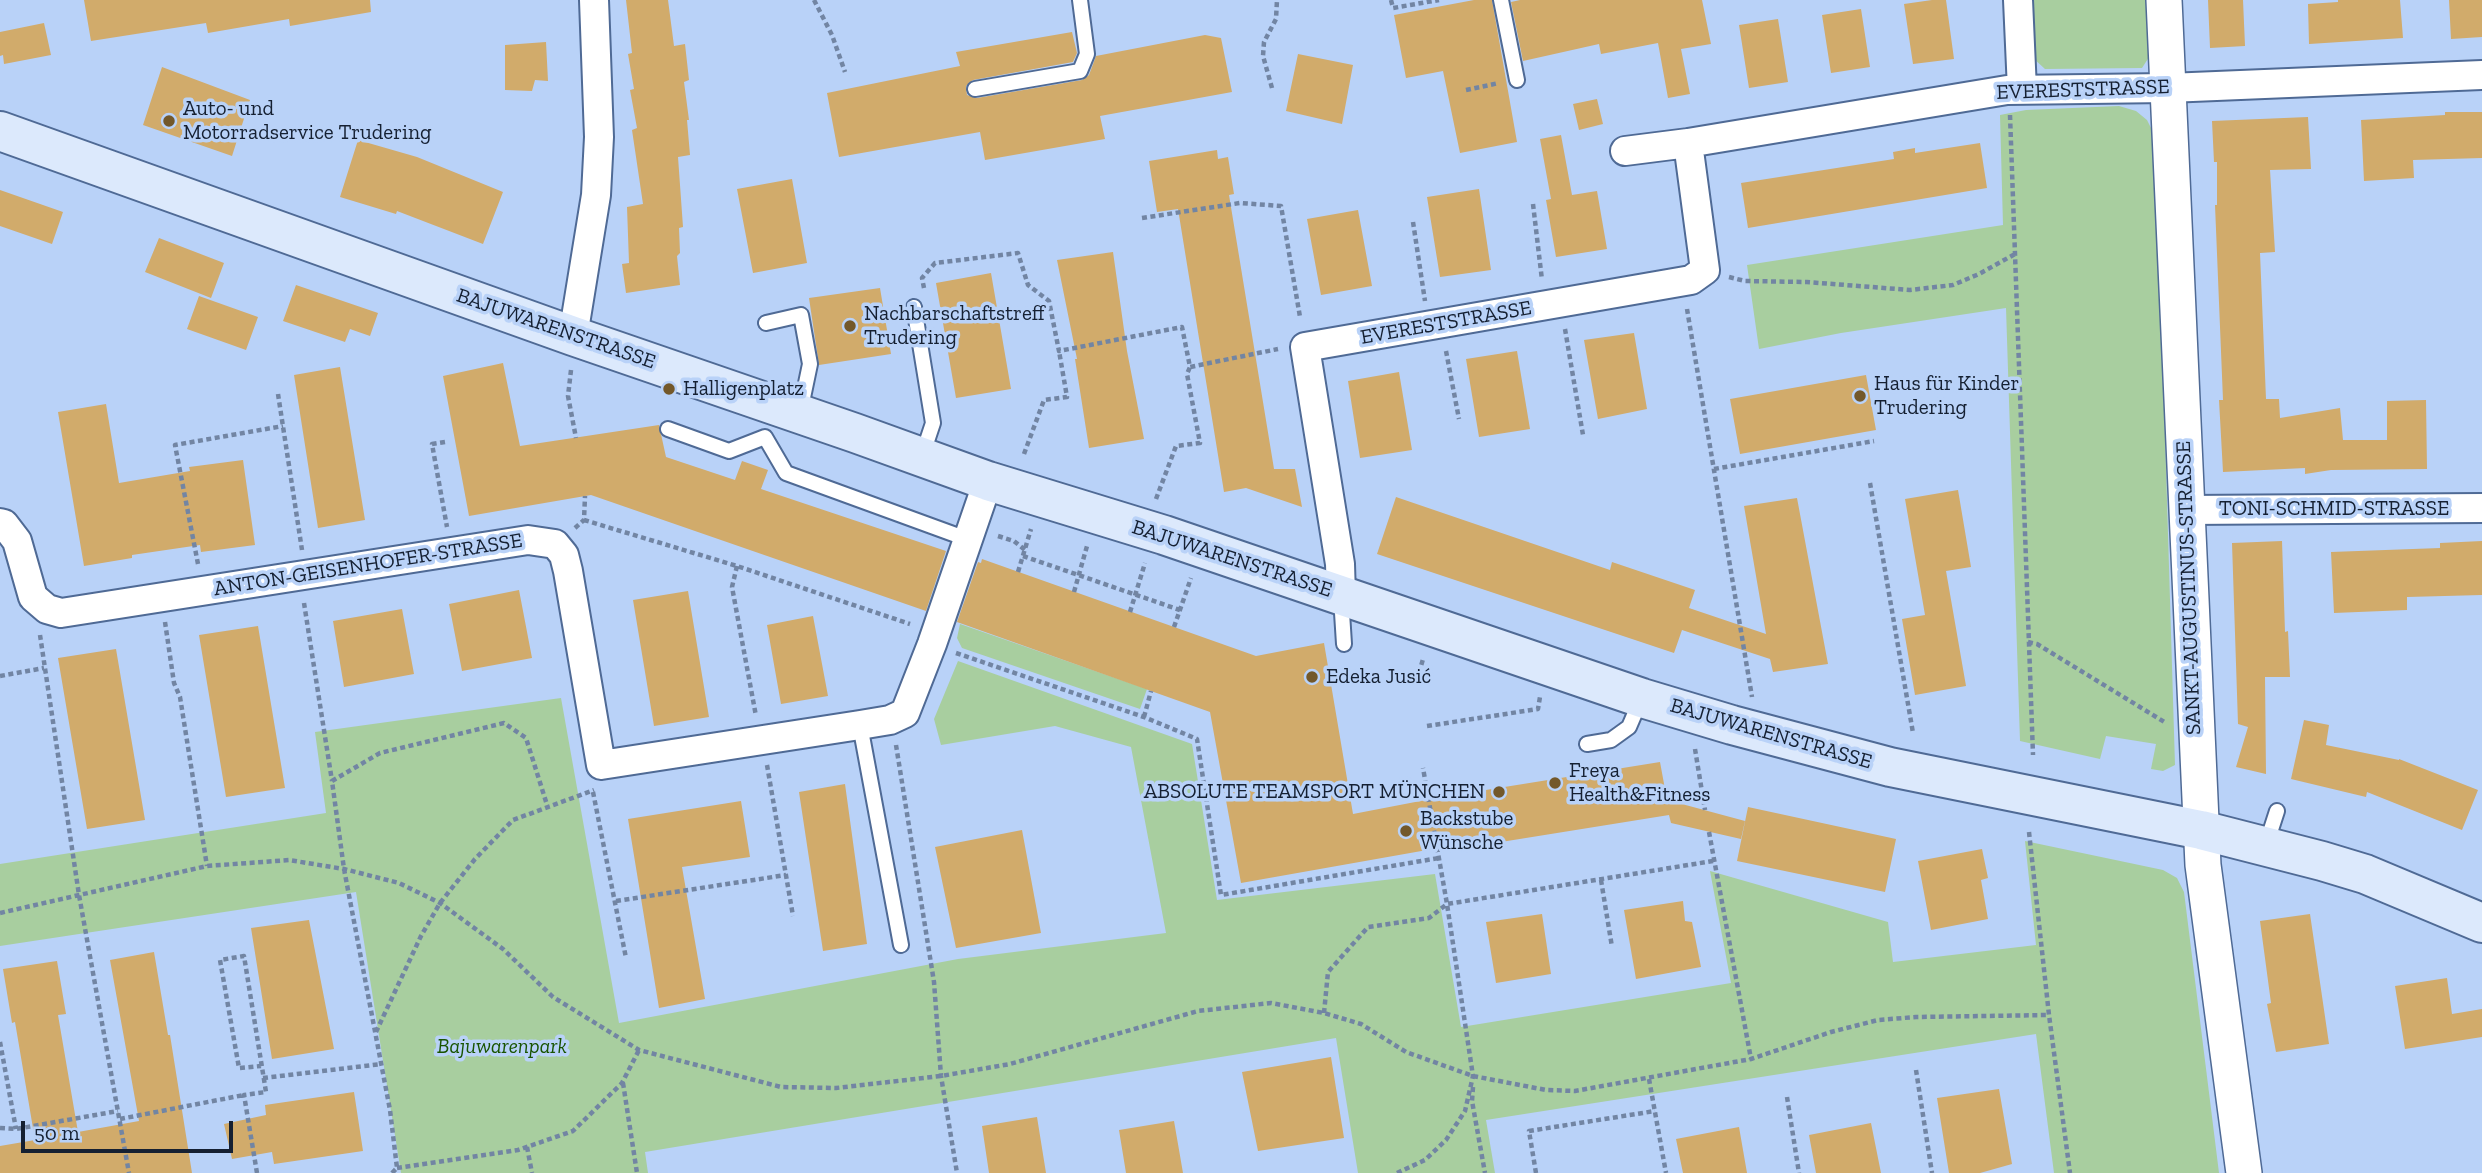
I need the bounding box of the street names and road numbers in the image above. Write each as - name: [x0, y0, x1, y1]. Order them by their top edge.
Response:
- street label: EVERESTSTRASSE: [1996, 74, 2170, 106]
- street label: BAJUWARENSTRASSE: [453, 283, 659, 375]
- street label: EVERESTSTRASSE: [1358, 296, 1534, 350]
- street label: SANKT-AUGUSTINUS-STRASSE: [2171, 441, 2207, 735]
- street label: TONI-SCHMID-STRASSE: [2219, 496, 2449, 522]
- street label: BAJUWARENSTRASSE: [1129, 515, 1335, 603]
- street label: ANTON-GEISENHOFER-STRASSE: [212, 528, 524, 602]
- street label: BAJUWARENSTRASSE: [1667, 693, 1875, 775]

